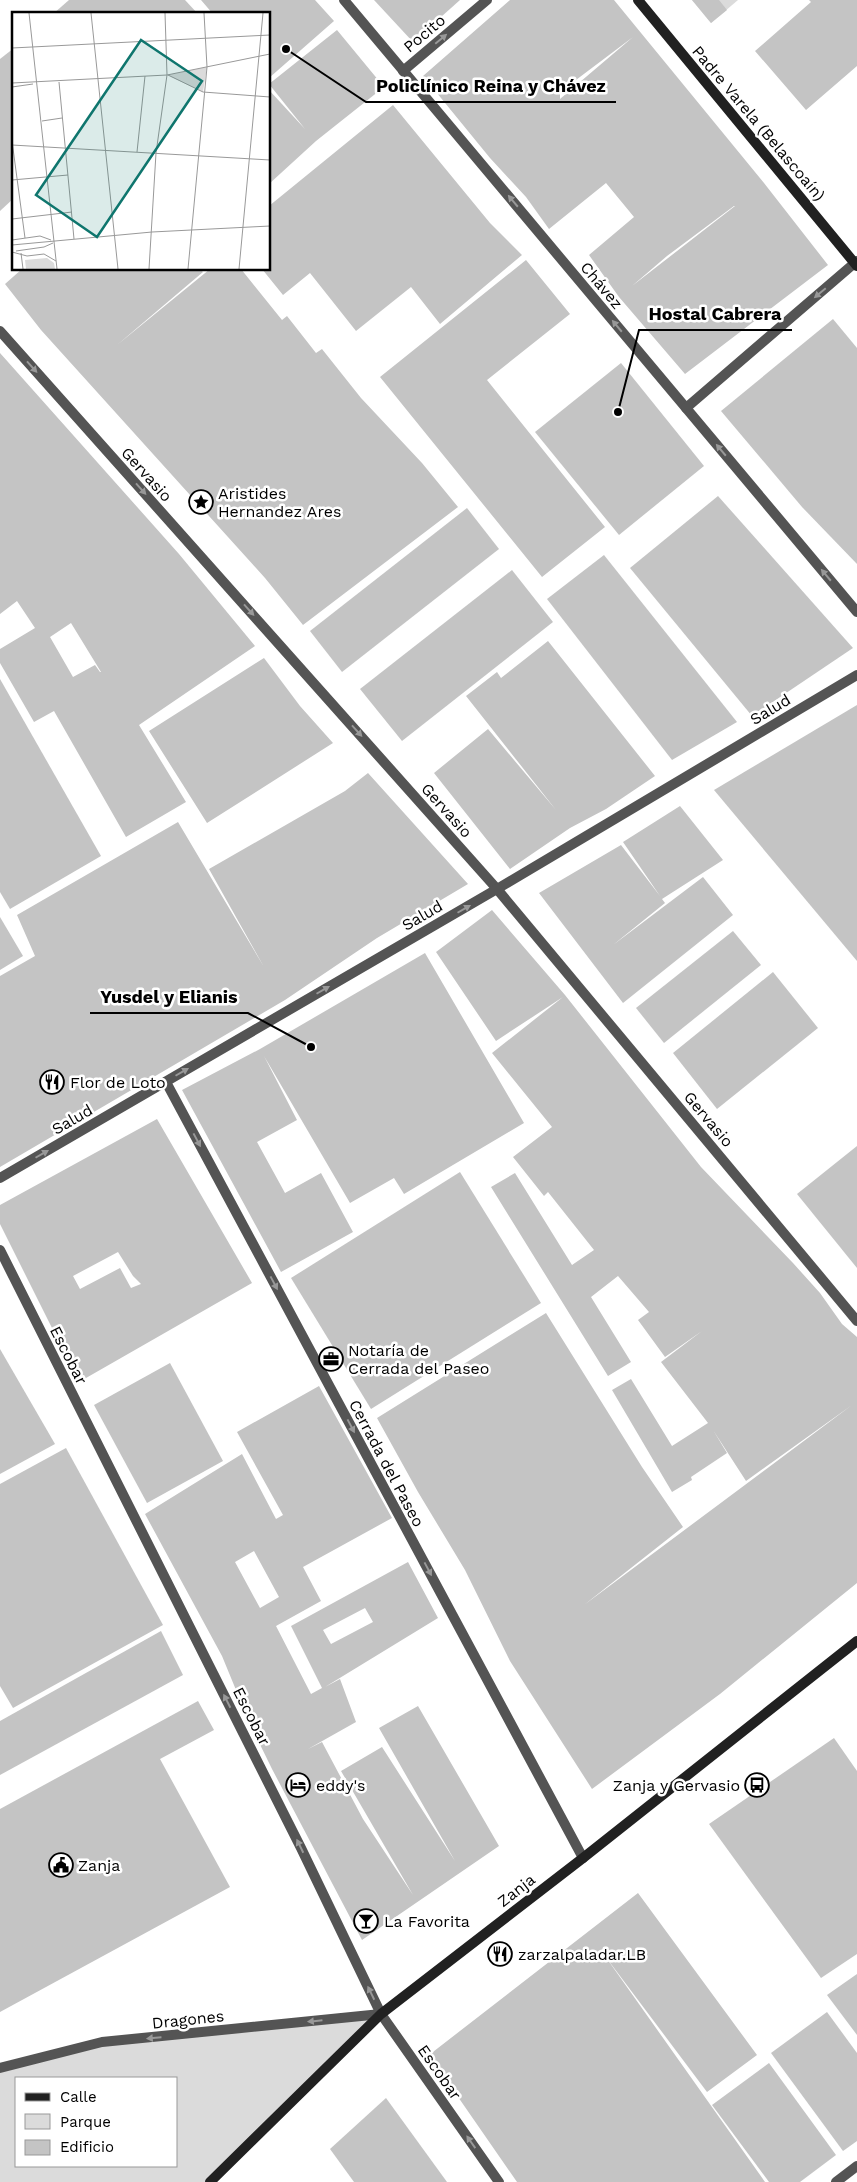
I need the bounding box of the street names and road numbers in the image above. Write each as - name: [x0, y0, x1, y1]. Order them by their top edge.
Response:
- street label: Pocito: [400, 10, 449, 56]
- street label: Padre Varela (Belascoaín): [688, 42, 829, 205]
- street label: Chávez: [576, 258, 627, 313]
- street label: Gervasio: [117, 443, 176, 506]
- street label: Salud: [747, 690, 794, 729]
- street label: Gervasio: [417, 779, 476, 842]
- street label: Salud: [398, 896, 446, 935]
- street label: Gervasio: [680, 1088, 737, 1151]
- street label: Salud: [48, 1100, 96, 1139]
- street label: Escobar: [46, 1323, 91, 1388]
- street label: Cerrada del Paseo: [345, 1396, 428, 1530]
- street label: Escobar: [229, 1684, 274, 1749]
- street label: Zanja: [494, 1870, 539, 1911]
- street label: Dragones: [151, 2006, 225, 2033]
- street label: Escobar: [414, 2041, 466, 2104]

